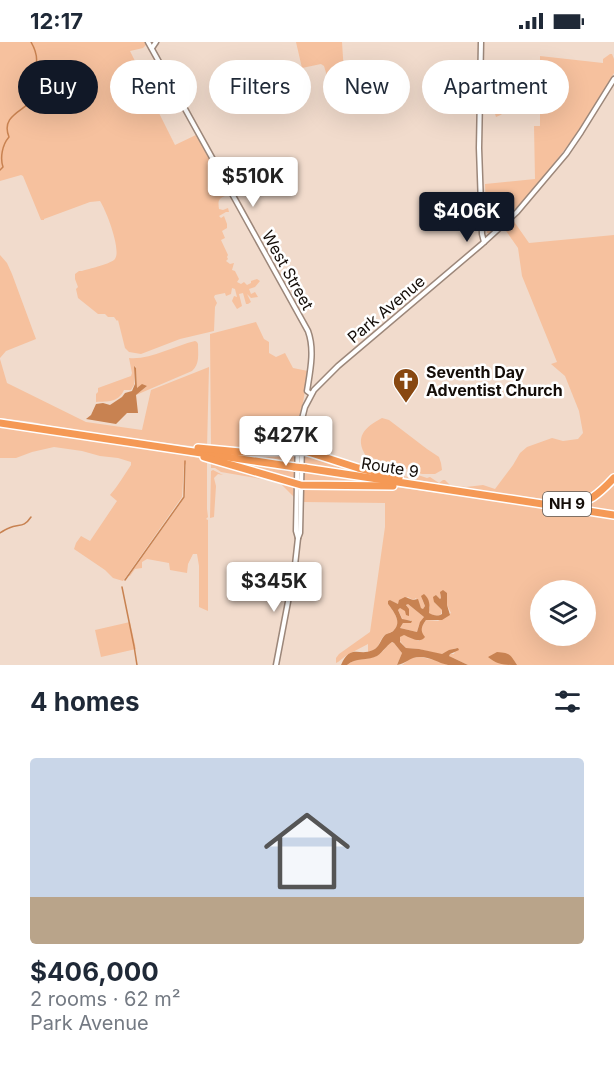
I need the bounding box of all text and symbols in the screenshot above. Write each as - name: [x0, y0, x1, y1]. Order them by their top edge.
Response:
- text: 12:17: [30, 8, 83, 34]
- chip: Buy: [18, 60, 98, 114]
- chip: Rent: [110, 60, 197, 114]
- chip: Filters: [209, 60, 311, 114]
- chip: New: [323, 60, 410, 114]
- chip: Apartment: [422, 60, 569, 114]
- pin: $510K: [211, 157, 295, 208]
- text: $510K: [222, 164, 284, 188]
- pin: $406K: [425, 192, 509, 243]
- text: $406K: [433, 199, 501, 223]
- street label: West Street: [258, 227, 318, 313]
- street label: Park Avenue: [343, 271, 429, 347]
- place label: Seventh Day Adventist Church: [426, 362, 563, 400]
- church icon: Seventh Day Adventist Church: [391, 366, 421, 404]
- pin: $427K: [244, 416, 328, 467]
- text: $427K: [253, 423, 319, 447]
- street label: Route 9: [360, 453, 420, 481]
- road number: NH 9: [543, 492, 591, 516]
- pin: $345K: [232, 562, 316, 613]
- text: $345K: [241, 569, 307, 593]
- map controls: [530, 580, 596, 646]
- button: layers: [530, 580, 596, 646]
- icon: filters: [551, 685, 584, 718]
- text: 4 homes: [30, 686, 140, 717]
- icon: home: [253, 797, 361, 905]
- text: $406,000: [30, 956, 159, 987]
- text: 2 rooms · 62 m²: [30, 987, 181, 1011]
- text: Park Avenue: [30, 1011, 149, 1035]

